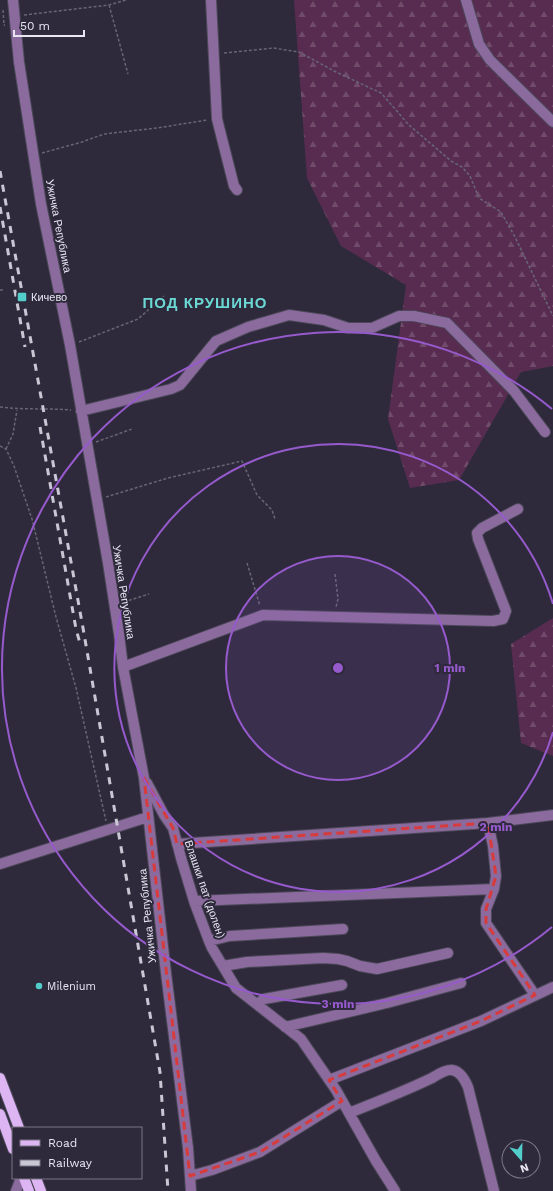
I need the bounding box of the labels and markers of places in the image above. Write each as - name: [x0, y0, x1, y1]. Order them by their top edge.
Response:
- marker: Кичево: [16, 291, 28, 303]
- place label: Кичево: [31, 291, 67, 304]
- centre of rings: [331, 661, 345, 675]
- place label: Milenium: [47, 980, 96, 993]
- marker: Milenium: [34, 981, 44, 991]

